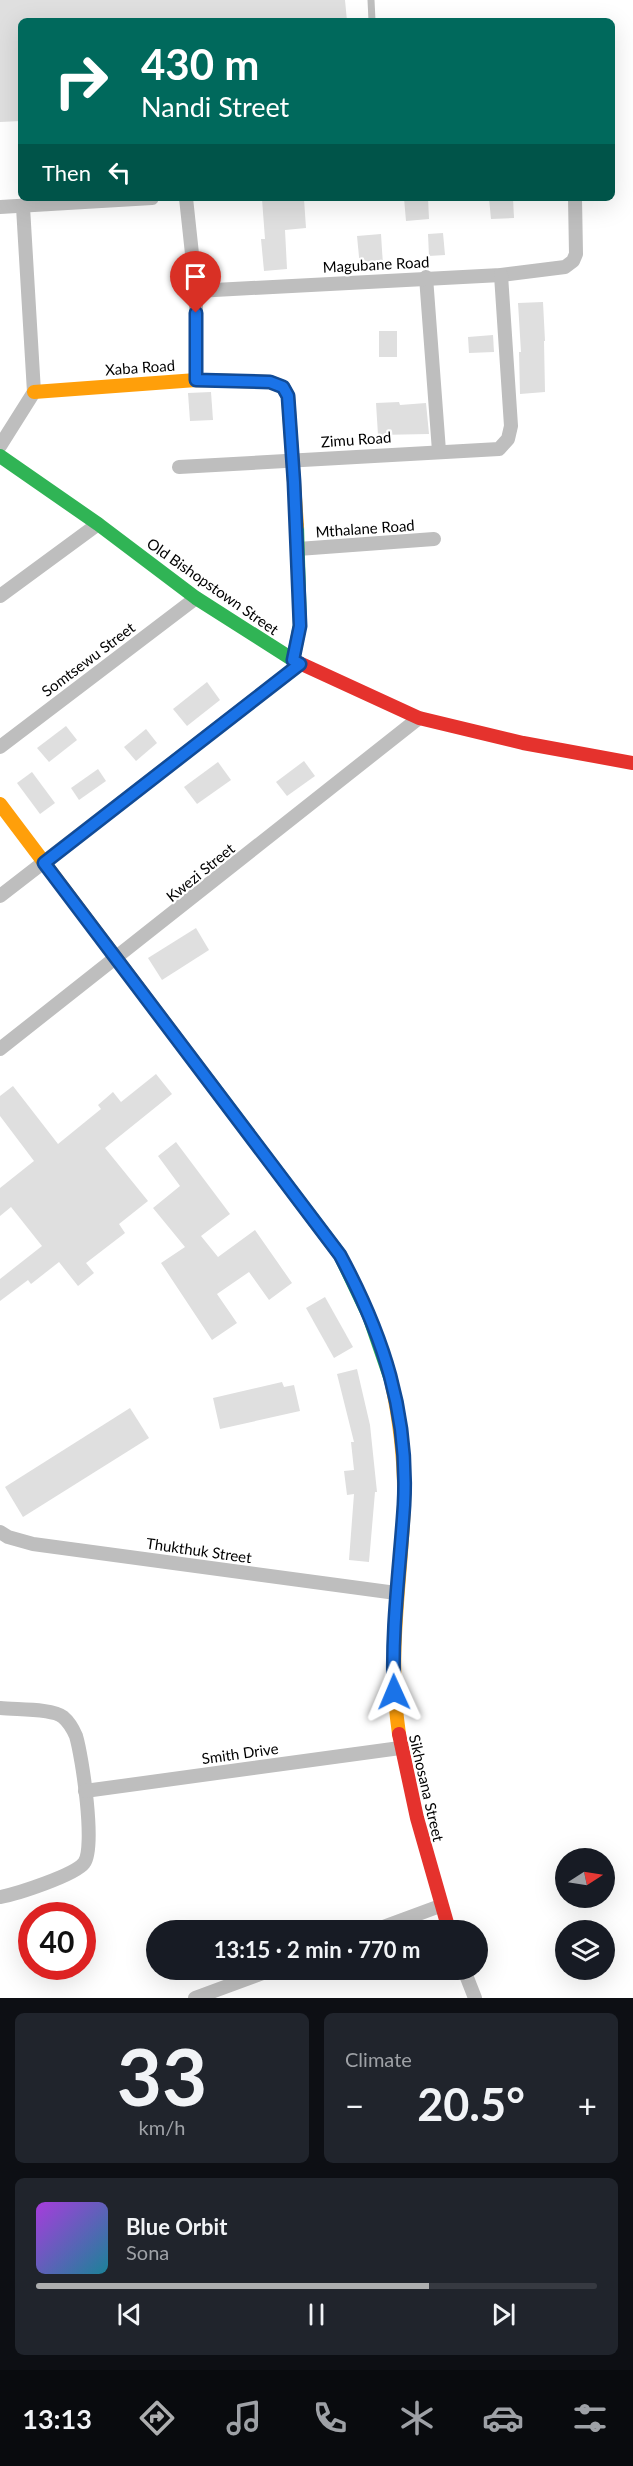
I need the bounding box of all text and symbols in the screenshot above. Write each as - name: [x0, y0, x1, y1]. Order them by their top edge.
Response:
- text: 430 m: [141, 39, 259, 89]
- icon: right: [42, 42, 120, 120]
- text: Nandi Street: [141, 90, 289, 123]
- icon: left: [103, 156, 136, 189]
- text: Then: [42, 159, 91, 186]
- pin: [170, 251, 221, 313]
- street label: Magubane Road: [322, 252, 430, 276]
- icon: arrive: [179, 260, 212, 293]
- street label: Xaba Road: [104, 356, 176, 378]
- street label: Zimu Road: [320, 428, 392, 450]
- street label: Mthalane Road: [315, 516, 415, 540]
- street label: Old Bishopstown Street: [144, 534, 283, 639]
- street label: Somtsewu Street: [38, 618, 139, 700]
- street label: Kwezi Street: [162, 839, 238, 905]
- street label: Thukthuk Street: [145, 1534, 253, 1566]
- position arrow: [362, 1660, 426, 1724]
- street label: Sikhosana Street: [406, 1733, 448, 1844]
- street label: Smith Drive: [200, 1739, 280, 1767]
- north arrow: [555, 1848, 615, 1908]
- map controls: [555, 1848, 615, 1980]
- speed limit sign: 40: [18, 1902, 96, 1980]
- button: layers: [555, 1920, 615, 1980]
- text: 13:15 · 2 min · 770 m: [214, 1936, 420, 1963]
- text: 33: [117, 2029, 207, 2123]
- text: Climate: [345, 2047, 412, 2071]
- text: 20.5°: [417, 2077, 525, 2131]
- text: −: [345, 2085, 364, 2125]
- text: +: [578, 2085, 597, 2125]
- text: km/h: [139, 2115, 185, 2139]
- text: Blue Orbit: [126, 2213, 227, 2240]
- text: Sona: [126, 2240, 169, 2264]
- icon: previous: [113, 2298, 146, 2331]
- icon: pause: [300, 2298, 333, 2331]
- icon: next: [487, 2298, 520, 2331]
- icon: directions: [136, 2397, 178, 2439]
- icon: music: [223, 2397, 265, 2439]
- icon: phone: [309, 2397, 351, 2439]
- icon: climate: [396, 2397, 438, 2439]
- icon: car: [482, 2397, 524, 2439]
- icon: filters: [569, 2397, 611, 2439]
- text: 13:13: [22, 2402, 92, 2435]

